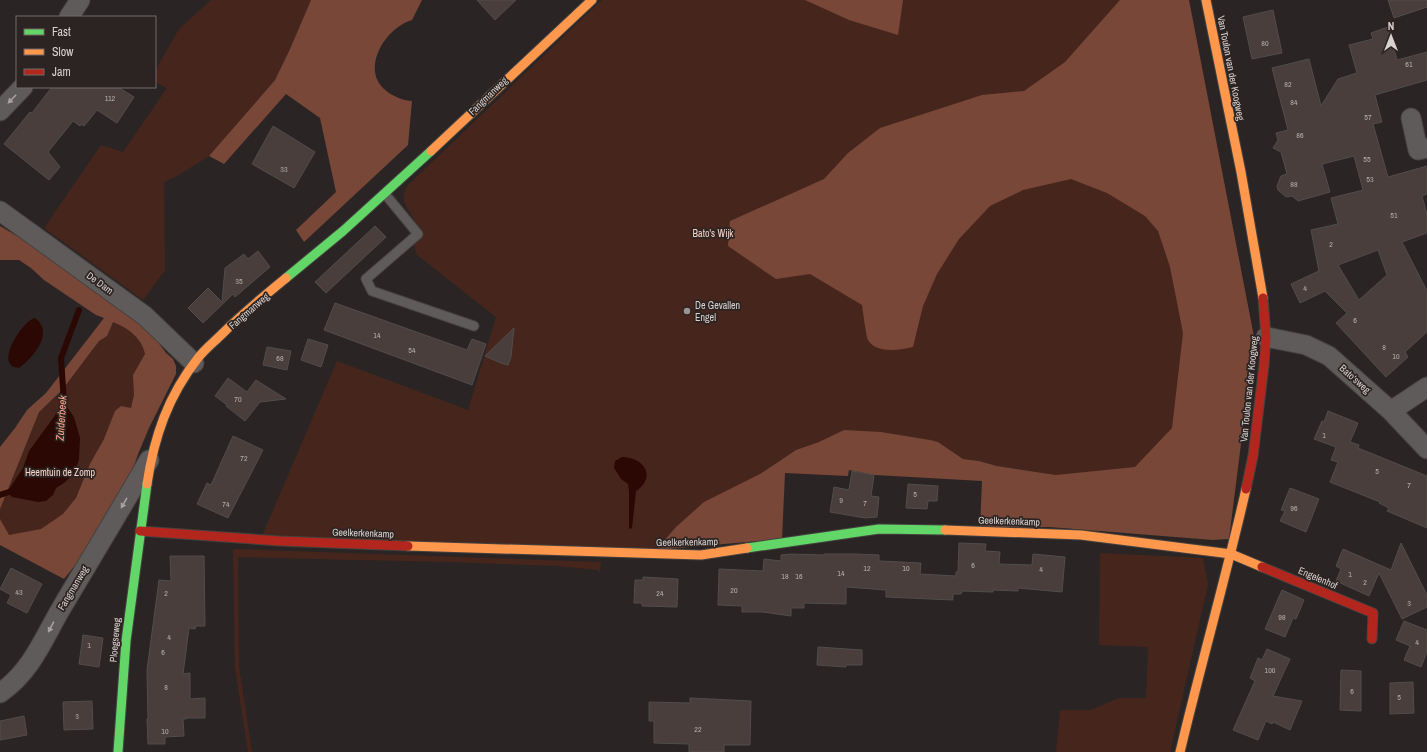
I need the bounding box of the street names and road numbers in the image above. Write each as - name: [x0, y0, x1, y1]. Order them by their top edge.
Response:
- street label: Van Toulon van der Koogweg: [1214, 15, 1248, 122]
- street label: Fangmanweg: [466, 74, 511, 118]
- street label: De Dam: [84, 269, 116, 297]
- street label: Fangmanweg: [226, 290, 272, 332]
- street label: Van Toulon van der Koogweg: [1237, 335, 1261, 443]
- street label: Bato'sweg: [1337, 362, 1374, 397]
- street label: Geelkerkenkamp: [978, 513, 1041, 529]
- street label: Geelkerkenkamp: [332, 525, 395, 541]
- street label: Geelkerkenkamp: [656, 535, 719, 549]
- street label: Fangmanweg: [55, 563, 91, 612]
- street label: Engelenhof: [1296, 564, 1340, 592]
- street label: Ploegseweg: [107, 617, 123, 663]

